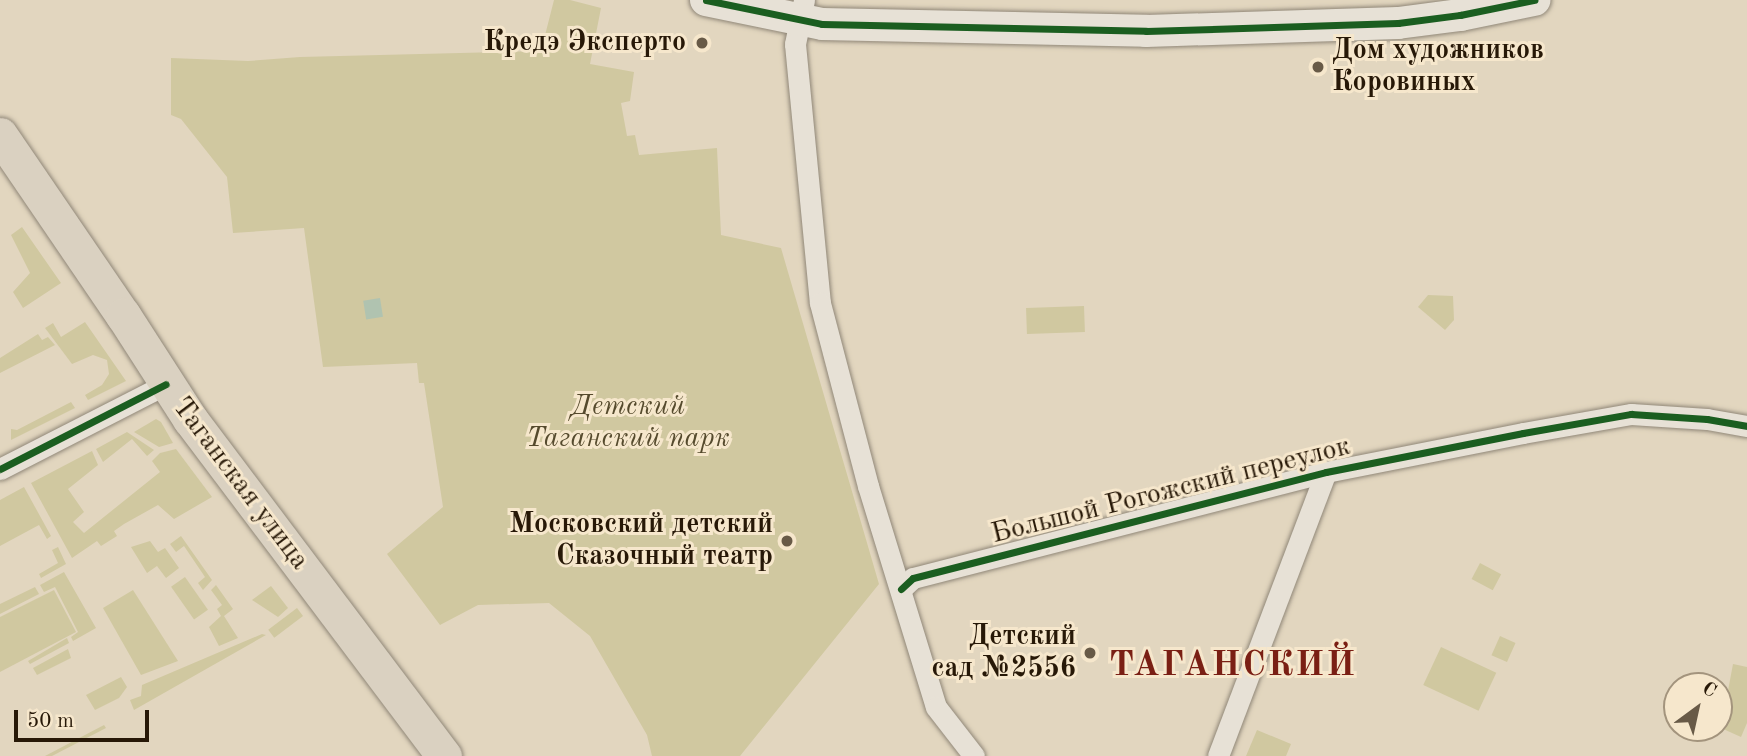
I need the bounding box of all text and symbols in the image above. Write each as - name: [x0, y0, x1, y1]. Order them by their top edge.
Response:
- place label: Кредэ Эксперто: [483, 26, 686, 60]
- marker: Кредэ Эксперто: [692, 33, 712, 53]
- place label: Дом художников Коровиных: [1332, 34, 1544, 100]
- marker: Дом художников Коровиных: [1310, 59, 1326, 75]
- park label: Детский Таганский парк: [526, 390, 730, 456]
- street label: Таганская улица: [164, 391, 316, 577]
- street label: Большой Рогожский переулок: [988, 430, 1354, 552]
- place label: Московский детский Сказочный театр: [509, 508, 773, 574]
- marker: Московский детский Сказочный театр: [779, 533, 795, 549]
- place label: Детский сад №2556: [931, 620, 1076, 686]
- marker: Детский сад №2556: [1082, 645, 1098, 661]
- district label: ТАГАНСКИЙ: [1110, 645, 1356, 687]
- north arrow: [1663, 672, 1733, 742]
- text: С: [1698, 679, 1719, 702]
- scale bar: [18, 696, 152, 740]
- text: 50 m: [27, 711, 74, 732]

